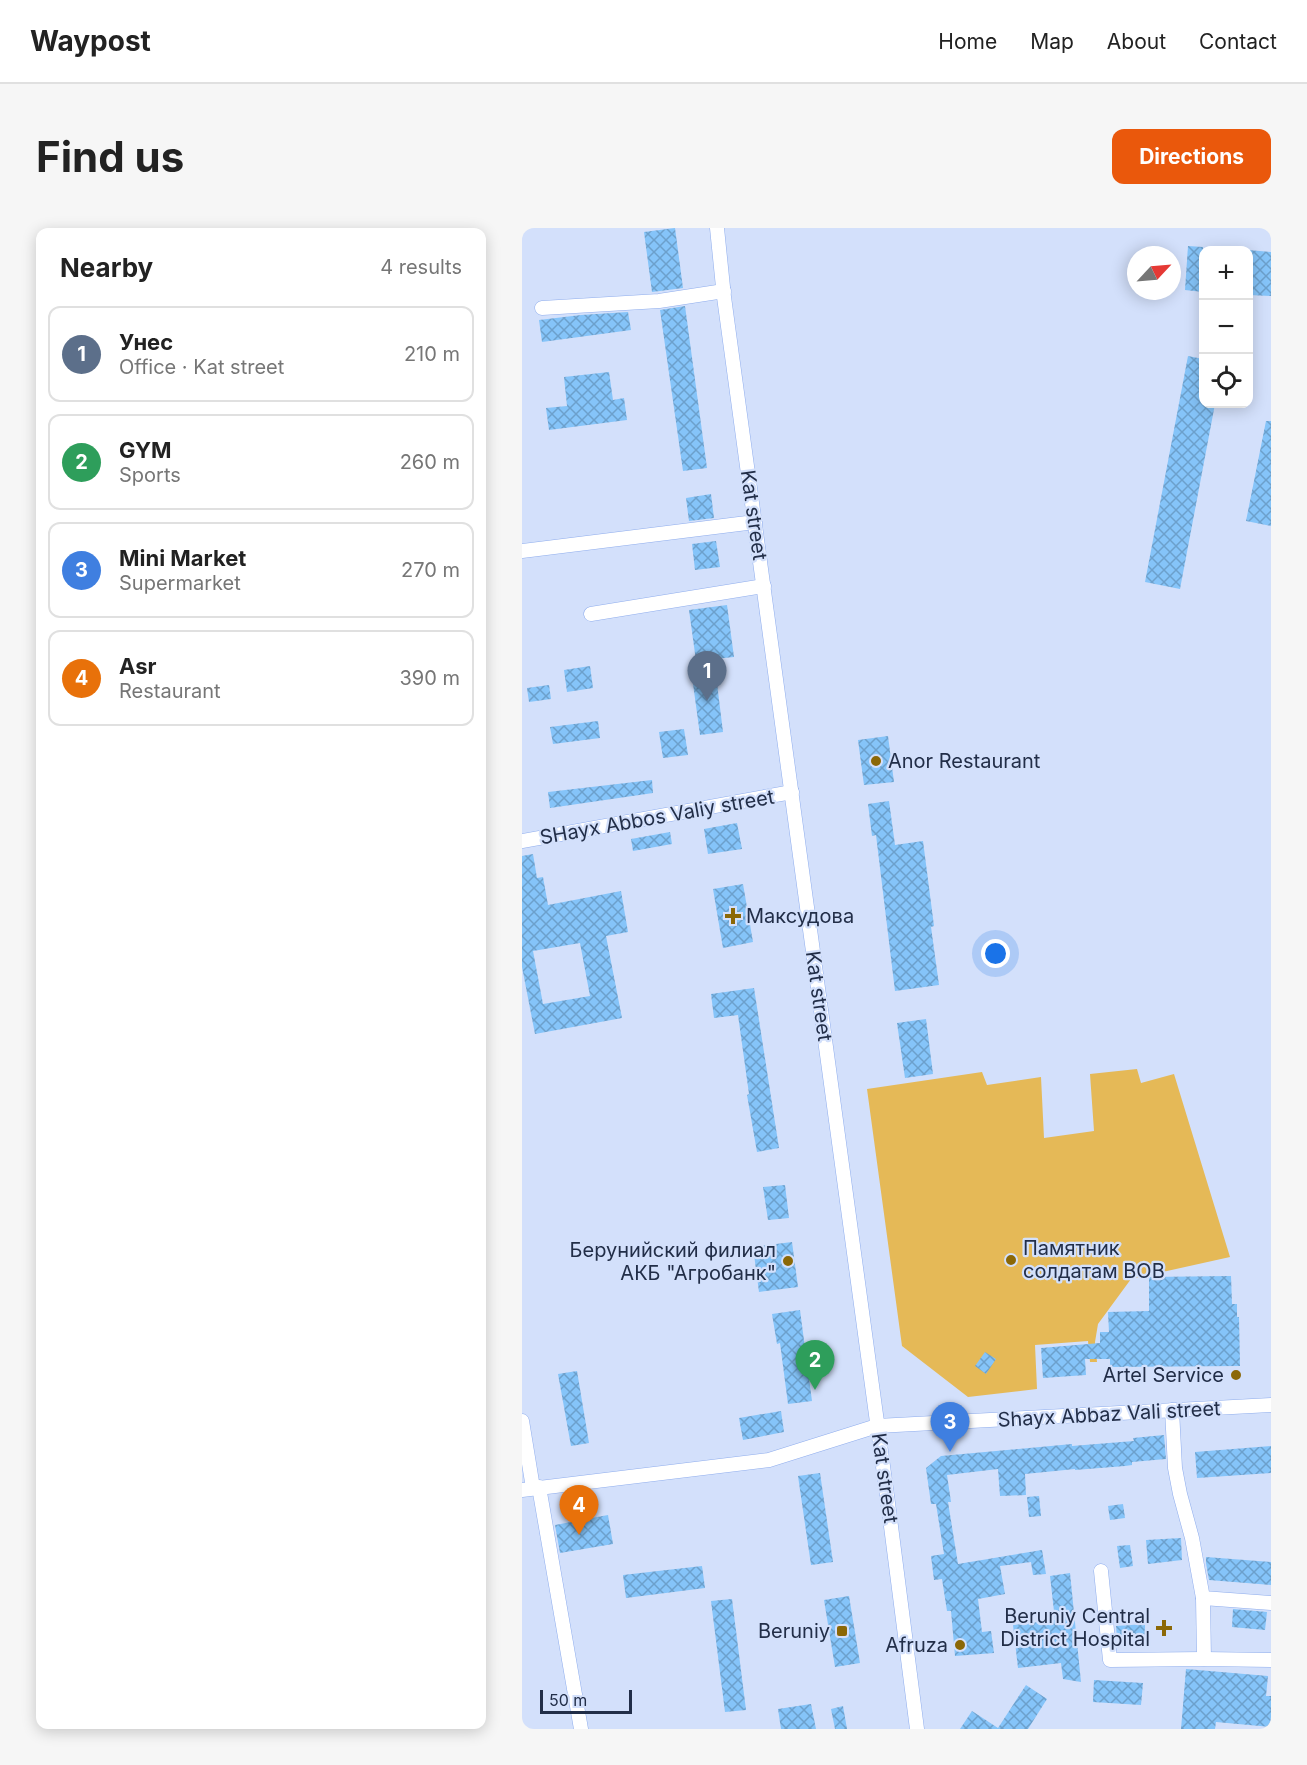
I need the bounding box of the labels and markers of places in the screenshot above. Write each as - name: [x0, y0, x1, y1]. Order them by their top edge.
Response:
- pin: 1: [688, 652, 726, 701]
- place label: Anor Restaurant: [888, 749, 1041, 773]
- marker: Anor Restaurant: [869, 754, 883, 768]
- place label: Максудова: [746, 904, 854, 928]
- marker: Максудова: [724, 907, 742, 925]
- place label: Памятник солдатам ВОВ: [1023, 1236, 1165, 1283]
- place label: Берунийский филиал АКБ "Агробанк": [570, 1238, 776, 1285]
- marker: Памятник солдатам ВОВ: [1004, 1253, 1018, 1267]
- marker: Берунийский филиал АКБ "Агробанк": [781, 1254, 795, 1268]
- pin: 2: [796, 1340, 834, 1390]
- place label: Artel Service: [1102, 1363, 1224, 1387]
- marker: Artel Service: [1229, 1368, 1243, 1382]
- pin: 3: [930, 1402, 970, 1452]
- pin: 4: [560, 1486, 598, 1535]
- place label: Beruniy Central District Hospital: [1000, 1604, 1150, 1651]
- place label: Beruniy: [758, 1619, 830, 1643]
- marker: Beruniy Central District Hospital: [1155, 1619, 1173, 1637]
- marker: Beruniy: [835, 1624, 849, 1638]
- place label: Afruza: [885, 1633, 948, 1657]
- marker: Afruza: [953, 1638, 967, 1652]

